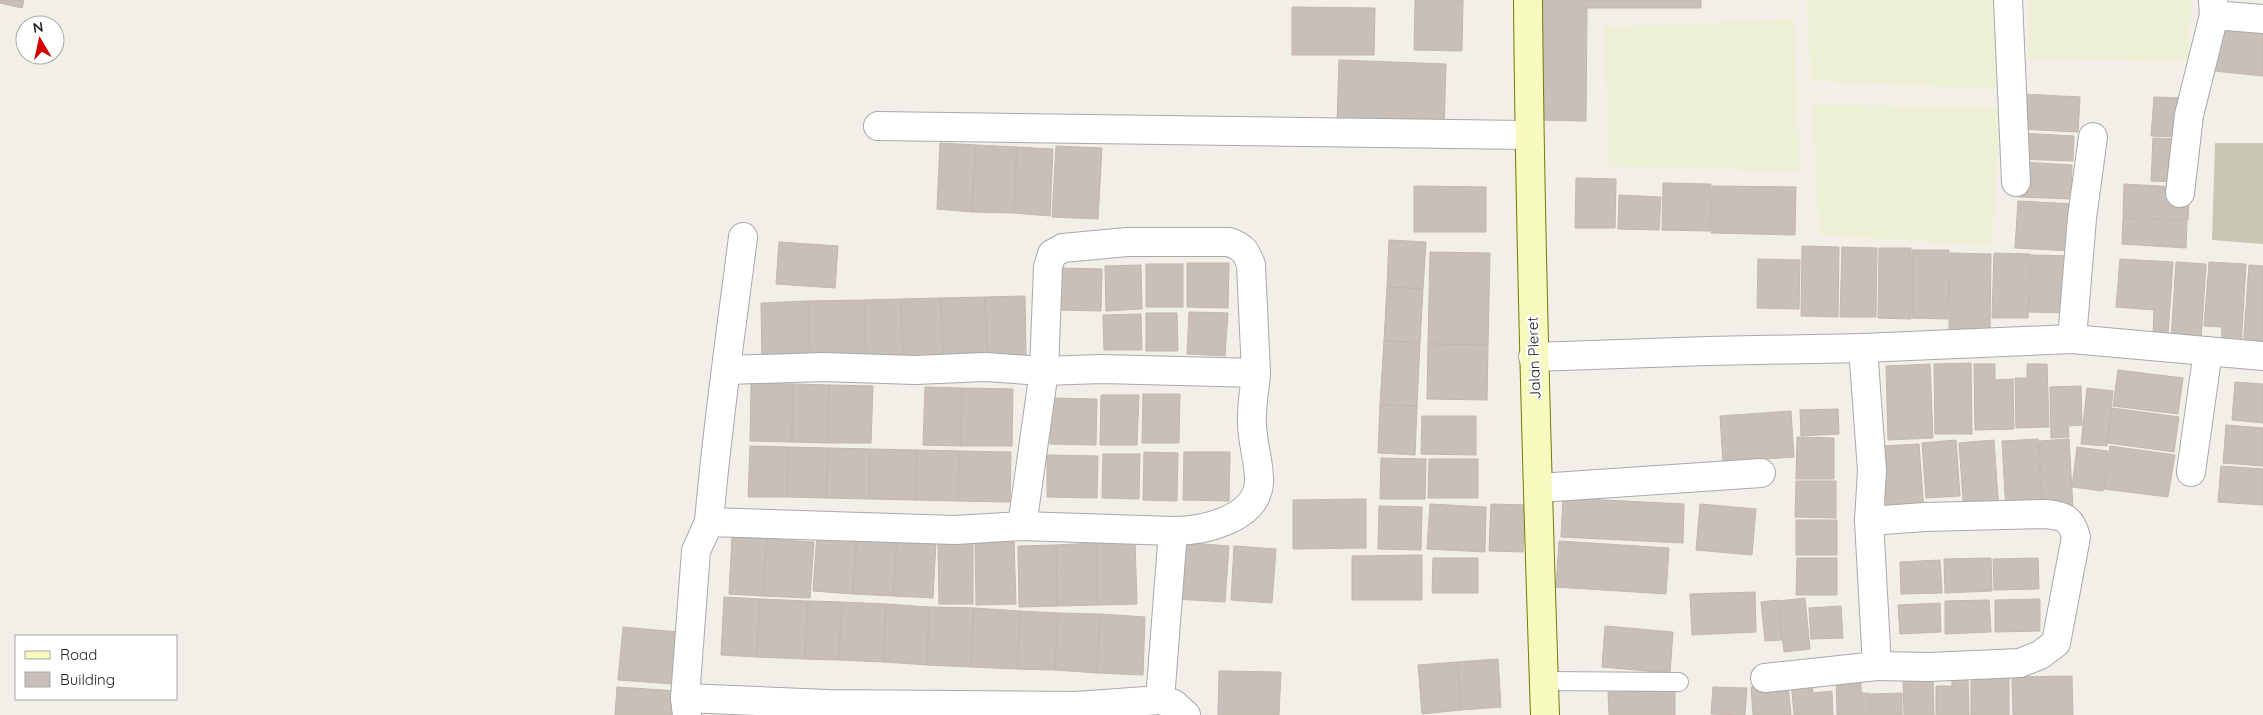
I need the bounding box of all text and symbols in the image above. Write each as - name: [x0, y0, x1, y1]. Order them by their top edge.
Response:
- north arrow: [15, 15, 65, 65]
- text: N: [31, 17, 44, 37]
- street label: Jalan Pleret: [1523, 316, 1544, 400]
- legend: [15, 635, 178, 700]
- text: Road: [60, 645, 97, 664]
- text: Building: [60, 670, 115, 689]

